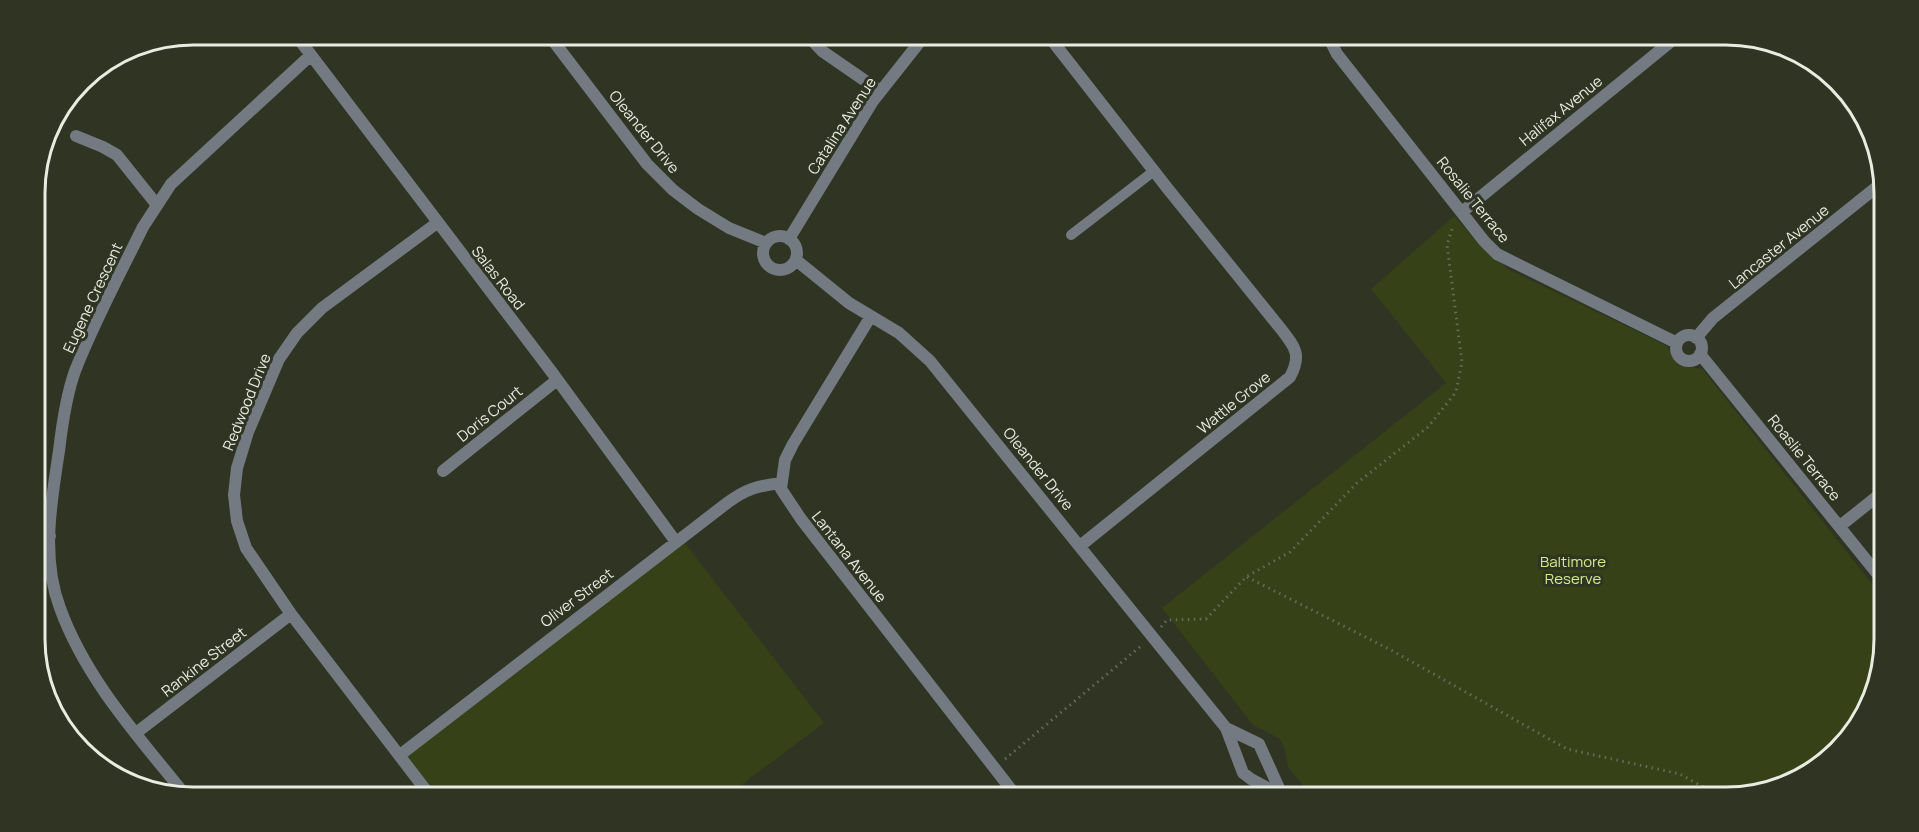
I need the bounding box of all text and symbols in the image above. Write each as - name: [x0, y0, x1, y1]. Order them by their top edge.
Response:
- street label: Halifax Avenue: [1515, 70, 1607, 151]
- street label: Catalina Avenue: [802, 73, 881, 178]
- street label: Oleander Drive: [604, 86, 685, 178]
- street label: Rosalie Terrace: [1432, 152, 1515, 247]
- street label: Lancaster Avenue: [1724, 199, 1833, 294]
- street label: Eugene Crescent: [58, 239, 127, 356]
- street label: Salas Road: [467, 241, 530, 314]
- street label: Redwood Drive: [218, 350, 276, 454]
- street label: Wattle Grove: [1193, 366, 1275, 439]
- street label: Doris Court: [453, 381, 527, 447]
- street label: Roaslie Terrace: [1763, 410, 1846, 505]
- street label: Oleander Drive: [998, 423, 1079, 515]
- street label: Lantana Avenue: [807, 507, 892, 607]
- park label: Baltimore Reserve: [1540, 551, 1606, 589]
- street label: Oliver Street: [536, 563, 618, 632]
- street label: Rankine Street: [157, 622, 250, 701]

